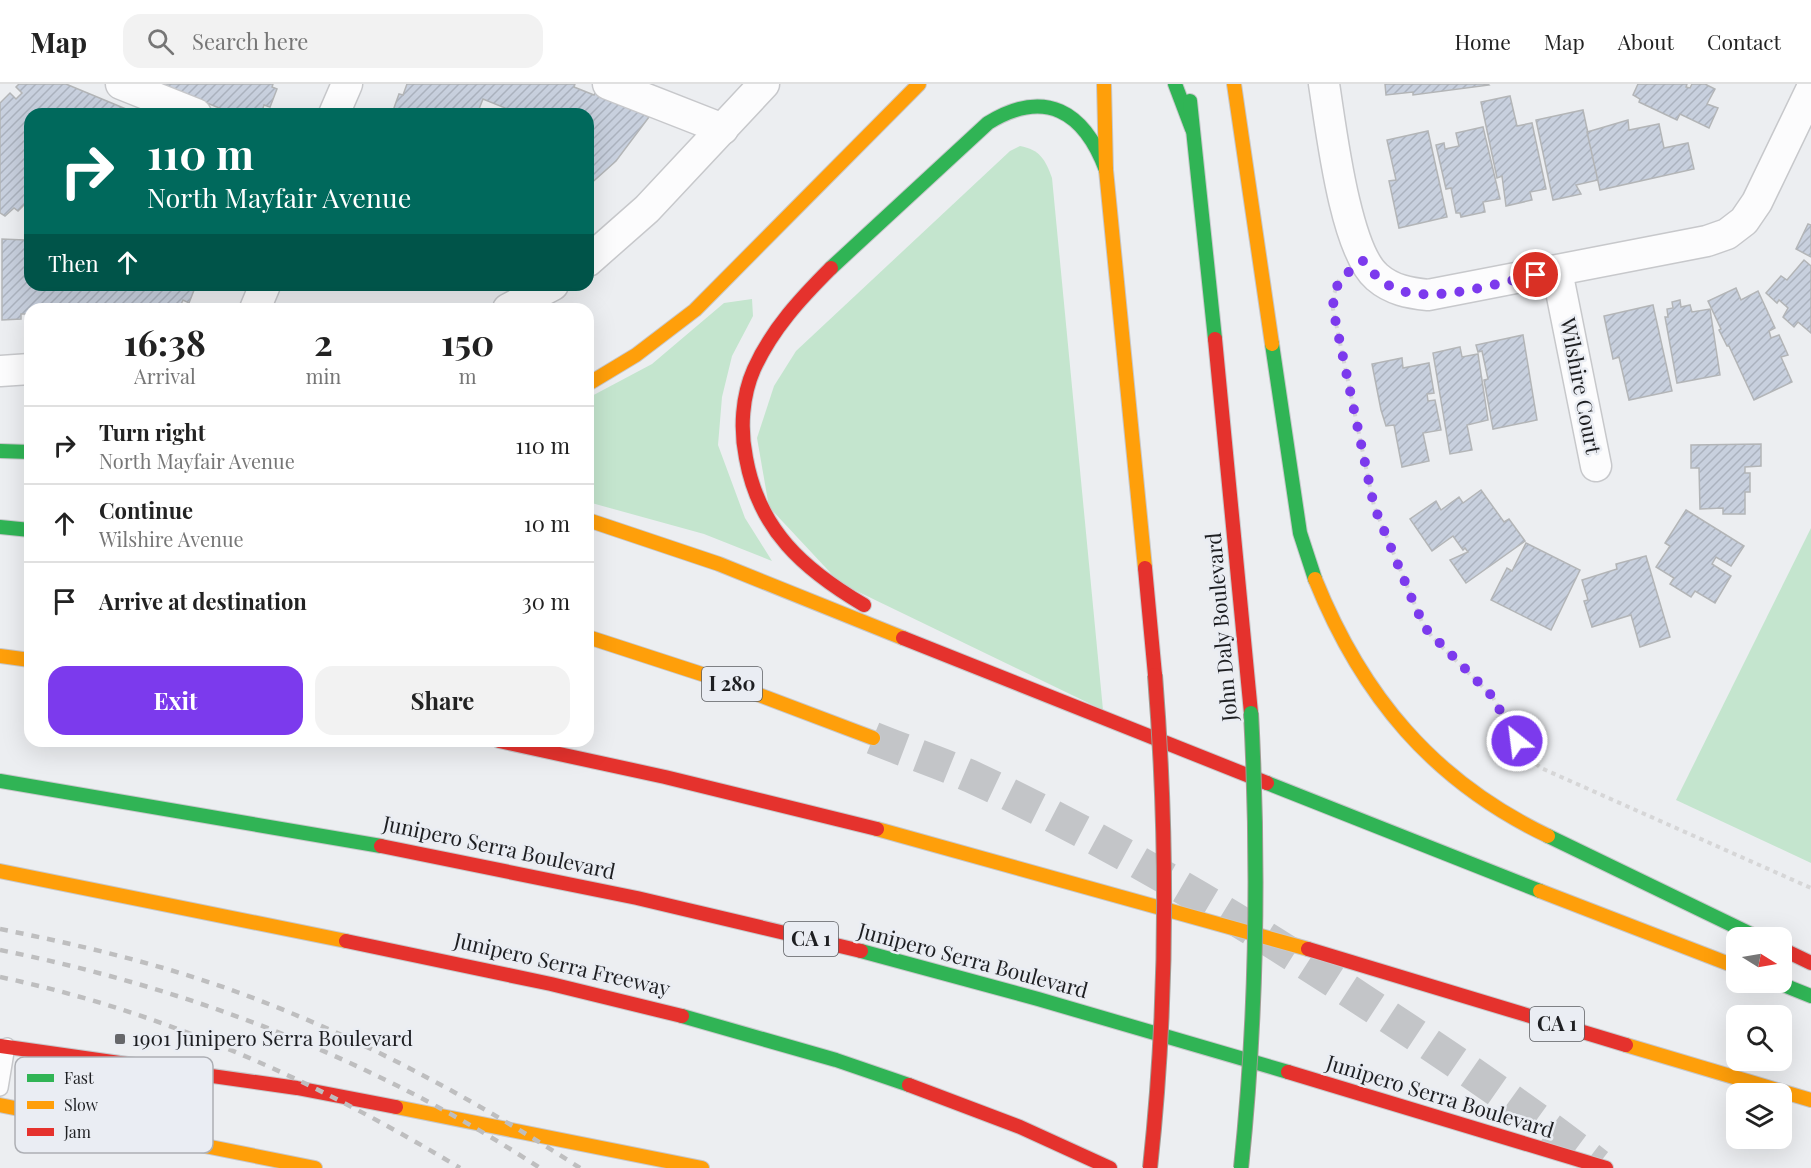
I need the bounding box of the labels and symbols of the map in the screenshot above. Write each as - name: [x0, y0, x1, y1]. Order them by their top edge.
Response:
- pin: [1510, 249, 1561, 300]
- street label: Wilshire Court: [1555, 314, 1609, 457]
- street label: John Daly Boulevard: [1198, 532, 1242, 724]
- road number: I 280: [702, 667, 762, 701]
- position arrow: [1485, 709, 1549, 773]
- street label: Junipero Serra Boulevard: [380, 808, 618, 884]
- street label: Junipero Serra Boulevard: [855, 915, 1092, 1003]
- road number: CA 1: [784, 922, 838, 956]
- street label: Junipero Serra Freeway: [451, 924, 674, 1002]
- north arrow: [1726, 927, 1792, 993]
- road number: CA 1: [1530, 1007, 1584, 1041]
- place label: 1901 Junipero Serra Boulevard: [132, 1023, 413, 1051]
- marker: 1901 Junipero Serra Boulevard: [113, 1032, 127, 1046]
- street label: Junipero Serra Boulevard: [1322, 1047, 1558, 1143]
- legend: [15, 1057, 213, 1153]
- text: Fast: [64, 1067, 94, 1088]
- text: Slow: [64, 1094, 99, 1115]
- text: Jam: [63, 1121, 91, 1142]

